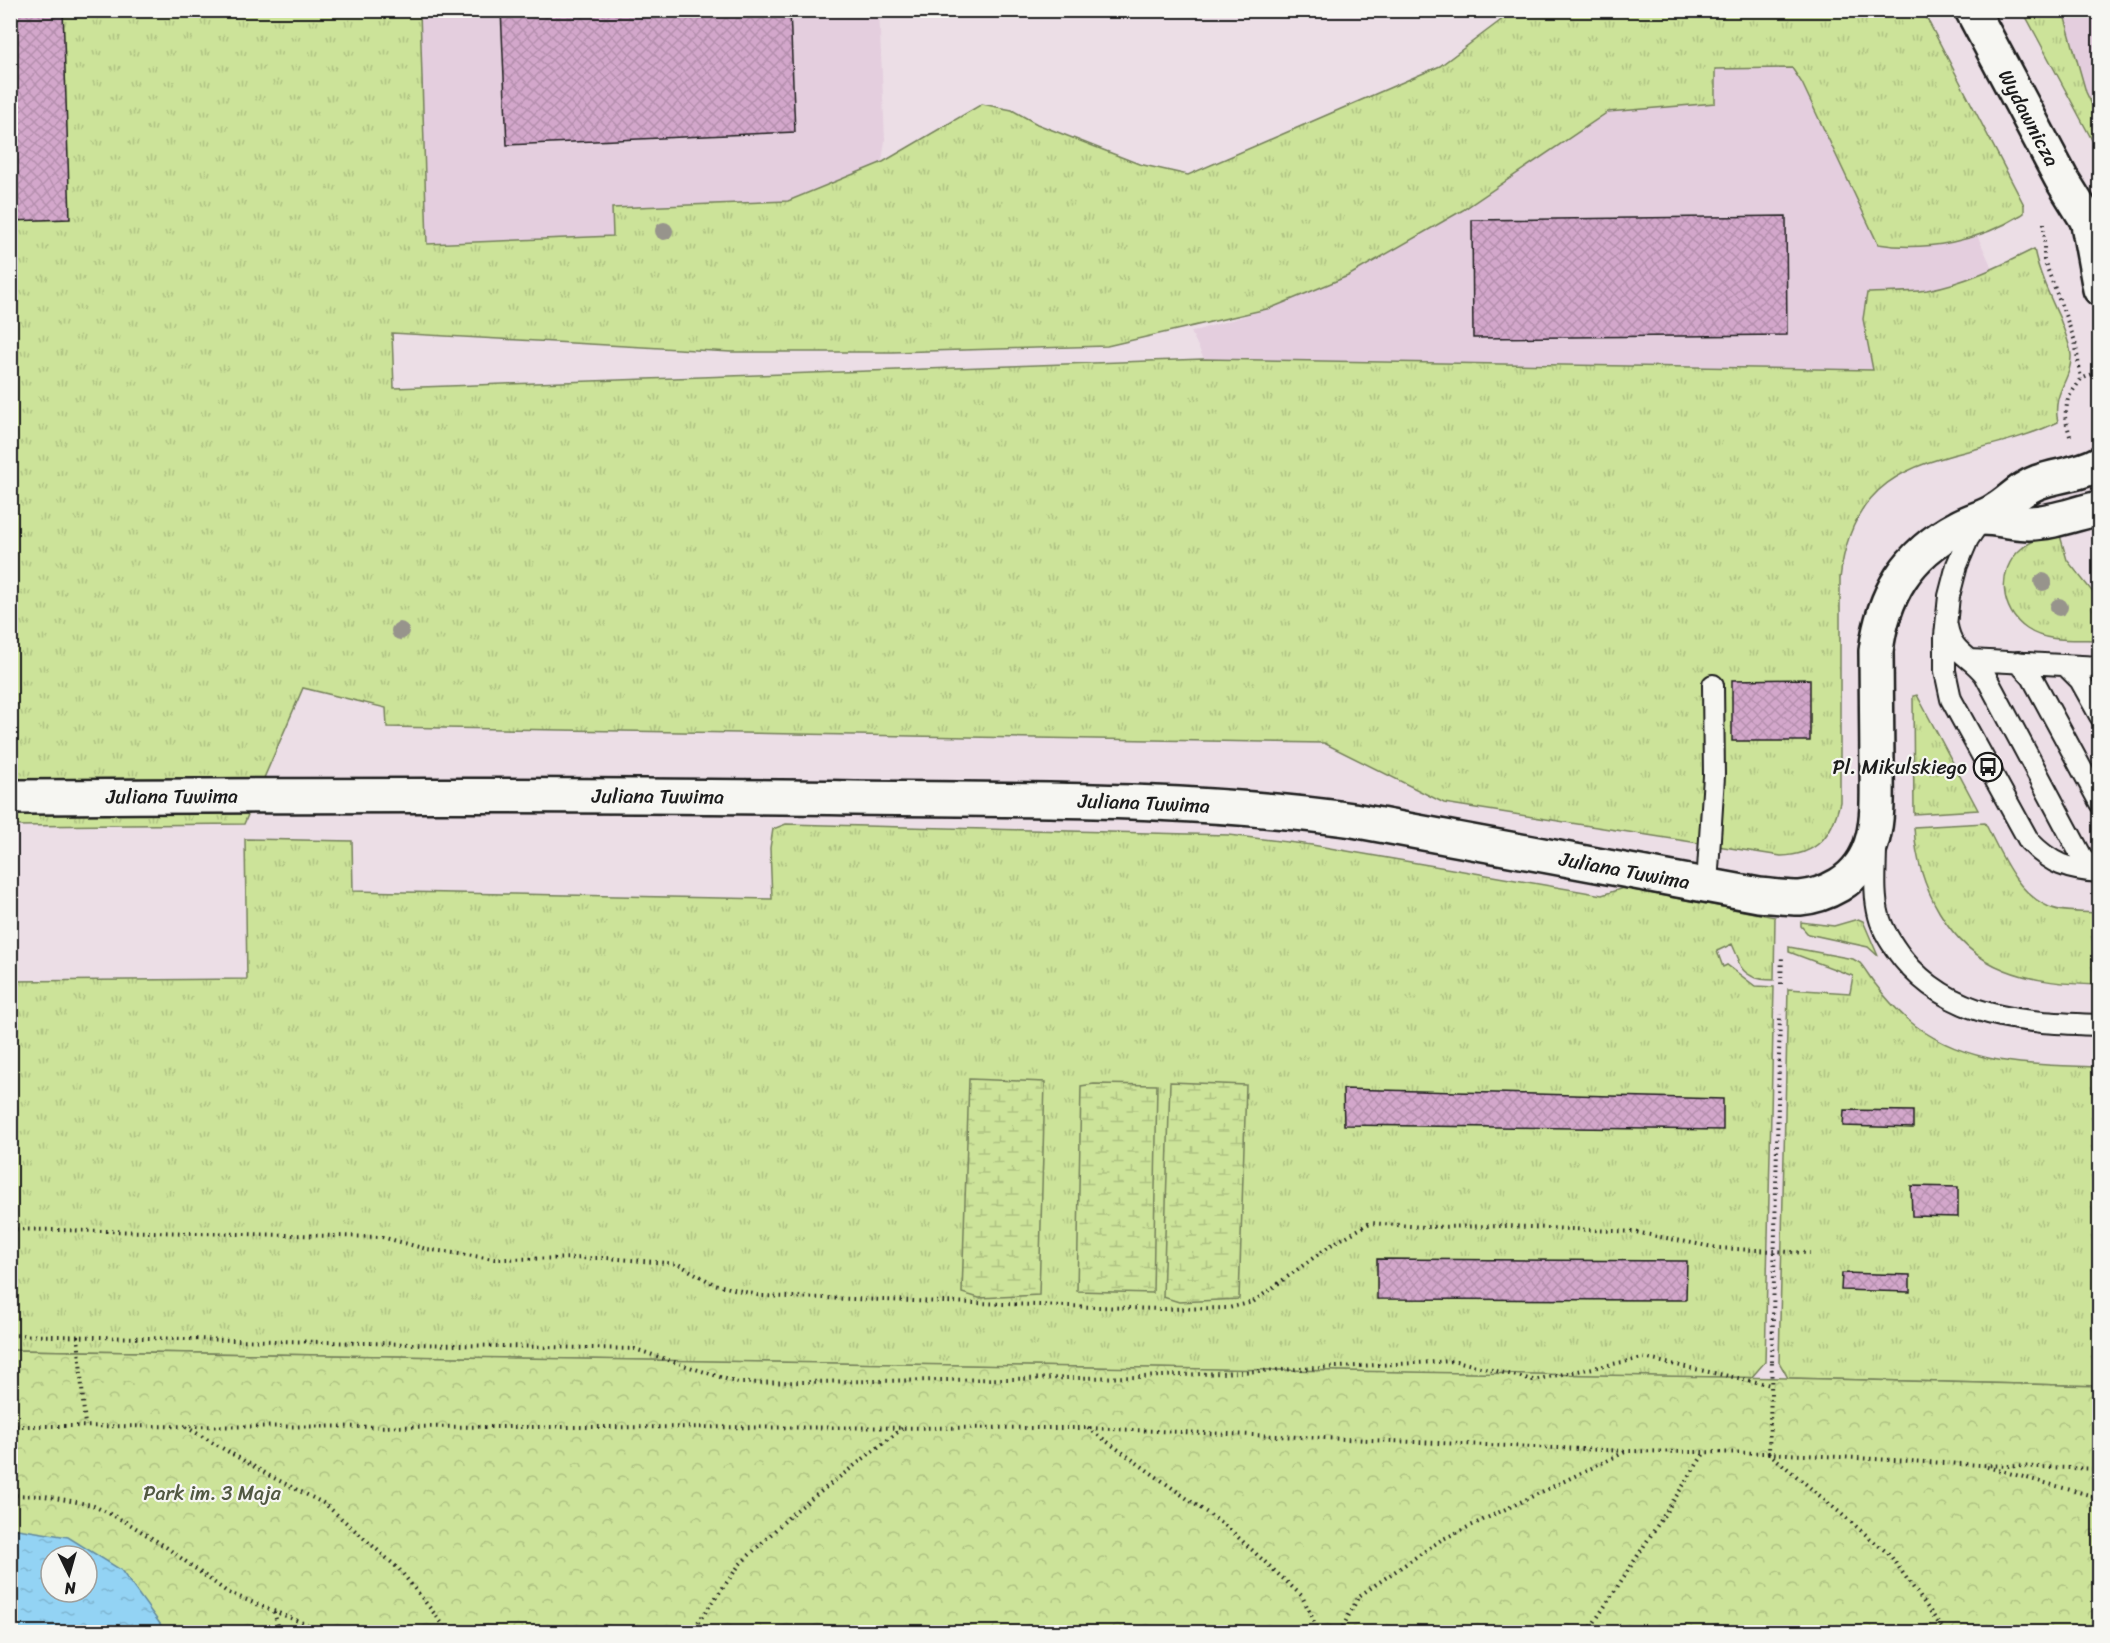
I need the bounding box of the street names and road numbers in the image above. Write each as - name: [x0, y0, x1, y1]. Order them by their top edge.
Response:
- street label: Wydawnicza: [1989, 63, 2069, 173]
- street label: Juliana Tuwima: [105, 778, 238, 814]
- street label: Juliana Tuwima: [591, 778, 724, 814]
- street label: Juliana Tuwima: [1076, 783, 1211, 823]
- street label: Juliana Tuwima: [1555, 841, 1693, 899]

